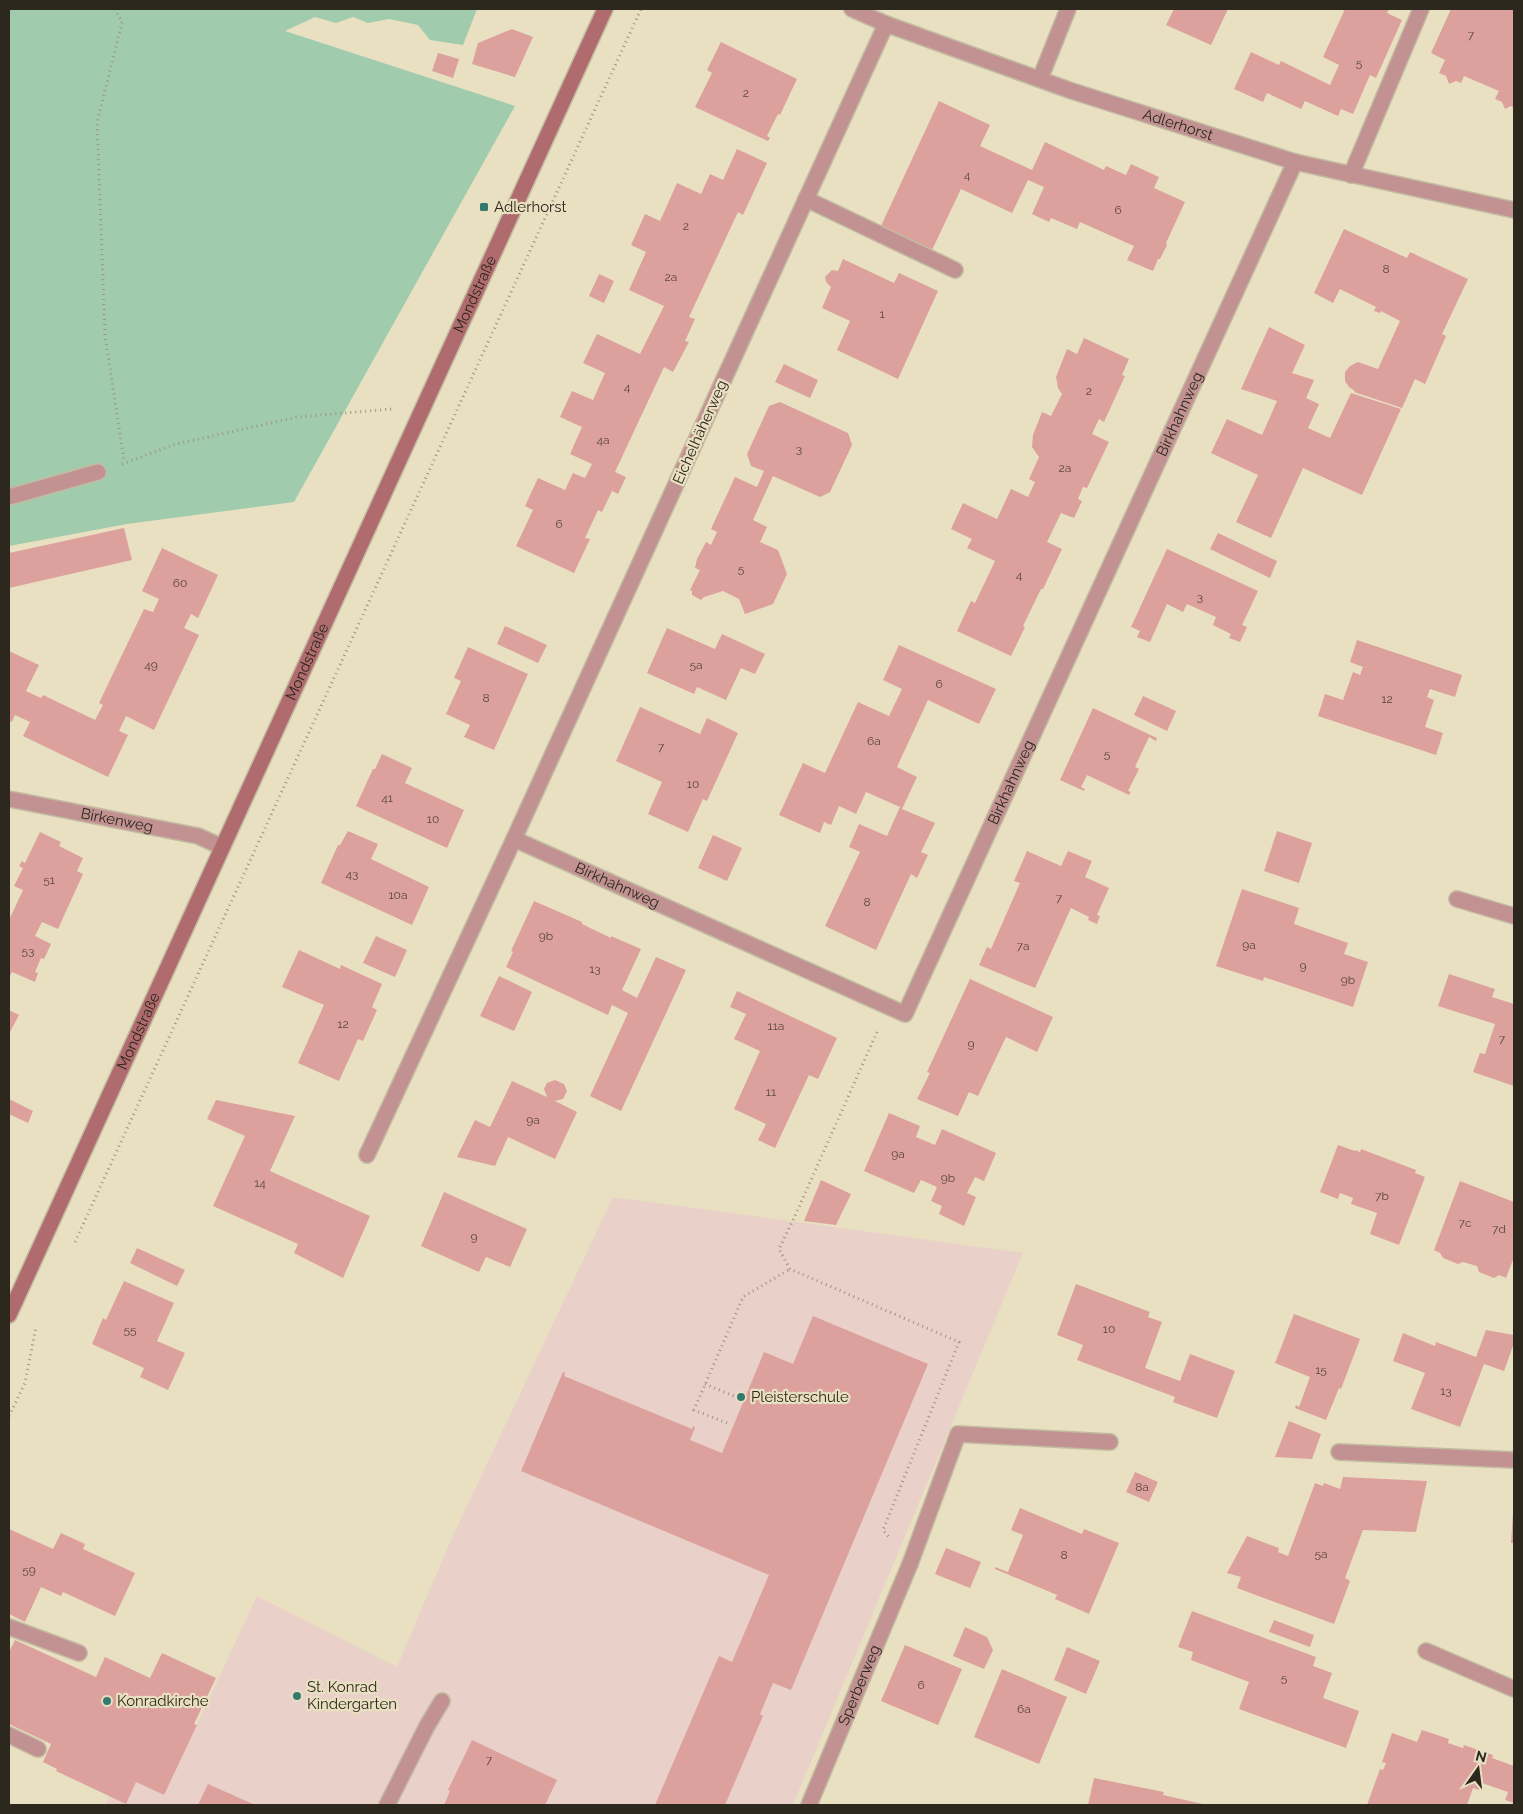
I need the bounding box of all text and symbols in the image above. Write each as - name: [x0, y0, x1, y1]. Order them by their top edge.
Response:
- house number: 7: [1468, 28, 1475, 42]
- house number: 5: [1356, 56, 1363, 70]
- house number: 2: [743, 86, 749, 100]
- street label: Adlerhorst: [1141, 105, 1215, 144]
- house number: 4: [964, 168, 971, 182]
- place label: Adlerhorst: [494, 198, 567, 216]
- marker: Adlerhorst: [478, 201, 490, 213]
- house number: 6: [1114, 203, 1122, 217]
- house number: 2: [683, 219, 689, 233]
- street label: Mondstraße: [449, 253, 500, 336]
- house number: 8: [1382, 262, 1390, 276]
- house number: 2a: [665, 270, 677, 284]
- house number: 1: [879, 307, 885, 321]
- street label: Birkhahnweg: [1153, 369, 1207, 459]
- street label: Eichelhäherweg: [669, 377, 731, 487]
- house number: 4: [624, 380, 631, 394]
- house number: 2: [1086, 384, 1092, 398]
- house number: 4a: [596, 433, 610, 447]
- house number: 3: [796, 442, 802, 456]
- house number: 2a: [1059, 461, 1071, 475]
- house number: 6: [555, 517, 563, 531]
- house number: 5: [738, 562, 745, 576]
- house number: 4: [1016, 568, 1023, 582]
- house number: 60: [173, 576, 187, 590]
- house number: 3: [1197, 590, 1203, 604]
- street label: Mondstraße: [282, 620, 333, 703]
- house number: 49: [144, 658, 158, 672]
- house number: 5a: [689, 658, 703, 672]
- house number: 6: [935, 677, 943, 691]
- house number: 8: [482, 691, 490, 705]
- house number: 12: [1381, 692, 1393, 706]
- house number: 6a: [867, 734, 881, 748]
- street label: Birkhahnweg: [984, 737, 1038, 827]
- house number: 7: [658, 740, 665, 754]
- house number: 5: [1104, 747, 1111, 761]
- house number: 10: [687, 777, 699, 791]
- house number: 41: [381, 791, 393, 805]
- street label: Birkenweg: [79, 804, 155, 836]
- house number: 10: [427, 812, 439, 826]
- street label: Birkhahnweg: [572, 858, 662, 912]
- house number: 43: [346, 867, 358, 881]
- house number: 51: [43, 873, 55, 887]
- house number: 10a: [388, 888, 408, 902]
- house number: 7: [1056, 891, 1063, 905]
- house number: 8: [863, 895, 871, 909]
- house number: 9b: [539, 929, 553, 943]
- house number: 9a: [1242, 938, 1256, 952]
- house number: 7a: [1017, 939, 1029, 953]
- house number: 53: [22, 944, 34, 958]
- house number: 9: [1299, 959, 1307, 973]
- house number: 13: [589, 962, 601, 976]
- house number: 9b: [1341, 973, 1355, 987]
- street label: Mondstraße: [113, 990, 164, 1073]
- house number: 12: [337, 1017, 349, 1031]
- house number: 11a: [768, 1019, 784, 1033]
- house number: 7: [1499, 1032, 1506, 1046]
- house number: 9: [967, 1037, 975, 1051]
- house number: 11: [766, 1085, 776, 1099]
- house number: 9a: [526, 1113, 540, 1127]
- house number: 9a: [891, 1147, 905, 1161]
- house number: 9b: [941, 1171, 955, 1185]
- house number: 14: [254, 1176, 266, 1190]
- house number: 7b: [1375, 1189, 1389, 1203]
- house number: 7c: [1458, 1216, 1472, 1230]
- house number: 7d: [1492, 1222, 1506, 1236]
- house number: 9: [470, 1230, 478, 1244]
- house number: 10: [1103, 1322, 1115, 1336]
- house number: 55: [123, 1323, 137, 1337]
- house number: 15: [1315, 1363, 1327, 1377]
- house number: 13: [1440, 1384, 1452, 1398]
- place label: Pleisterschule: [751, 1388, 849, 1406]
- marker: Pleisterschule: [735, 1391, 747, 1403]
- house number: 8a: [1135, 1480, 1149, 1494]
- house number: 5a: [1314, 1547, 1328, 1561]
- house number: 8: [1060, 1548, 1068, 1562]
- house number: 59: [22, 1563, 36, 1577]
- street label: Sperberweg: [834, 1642, 884, 1728]
- house number: 5: [1281, 1671, 1288, 1685]
- place label: St. Konrad Kindergarten: [307, 1678, 397, 1713]
- house number: 6: [917, 1678, 925, 1692]
- marker: St. Konrad Kindergarten: [291, 1690, 303, 1702]
- place label: Konradkirche: [117, 1692, 209, 1710]
- marker: Konradkirche: [101, 1695, 113, 1707]
- house number: 6a: [1017, 1702, 1031, 1716]
- north arrow: [1453, 1744, 1503, 1794]
- text: N: [1474, 1747, 1488, 1765]
- house number: 7: [486, 1753, 493, 1767]

